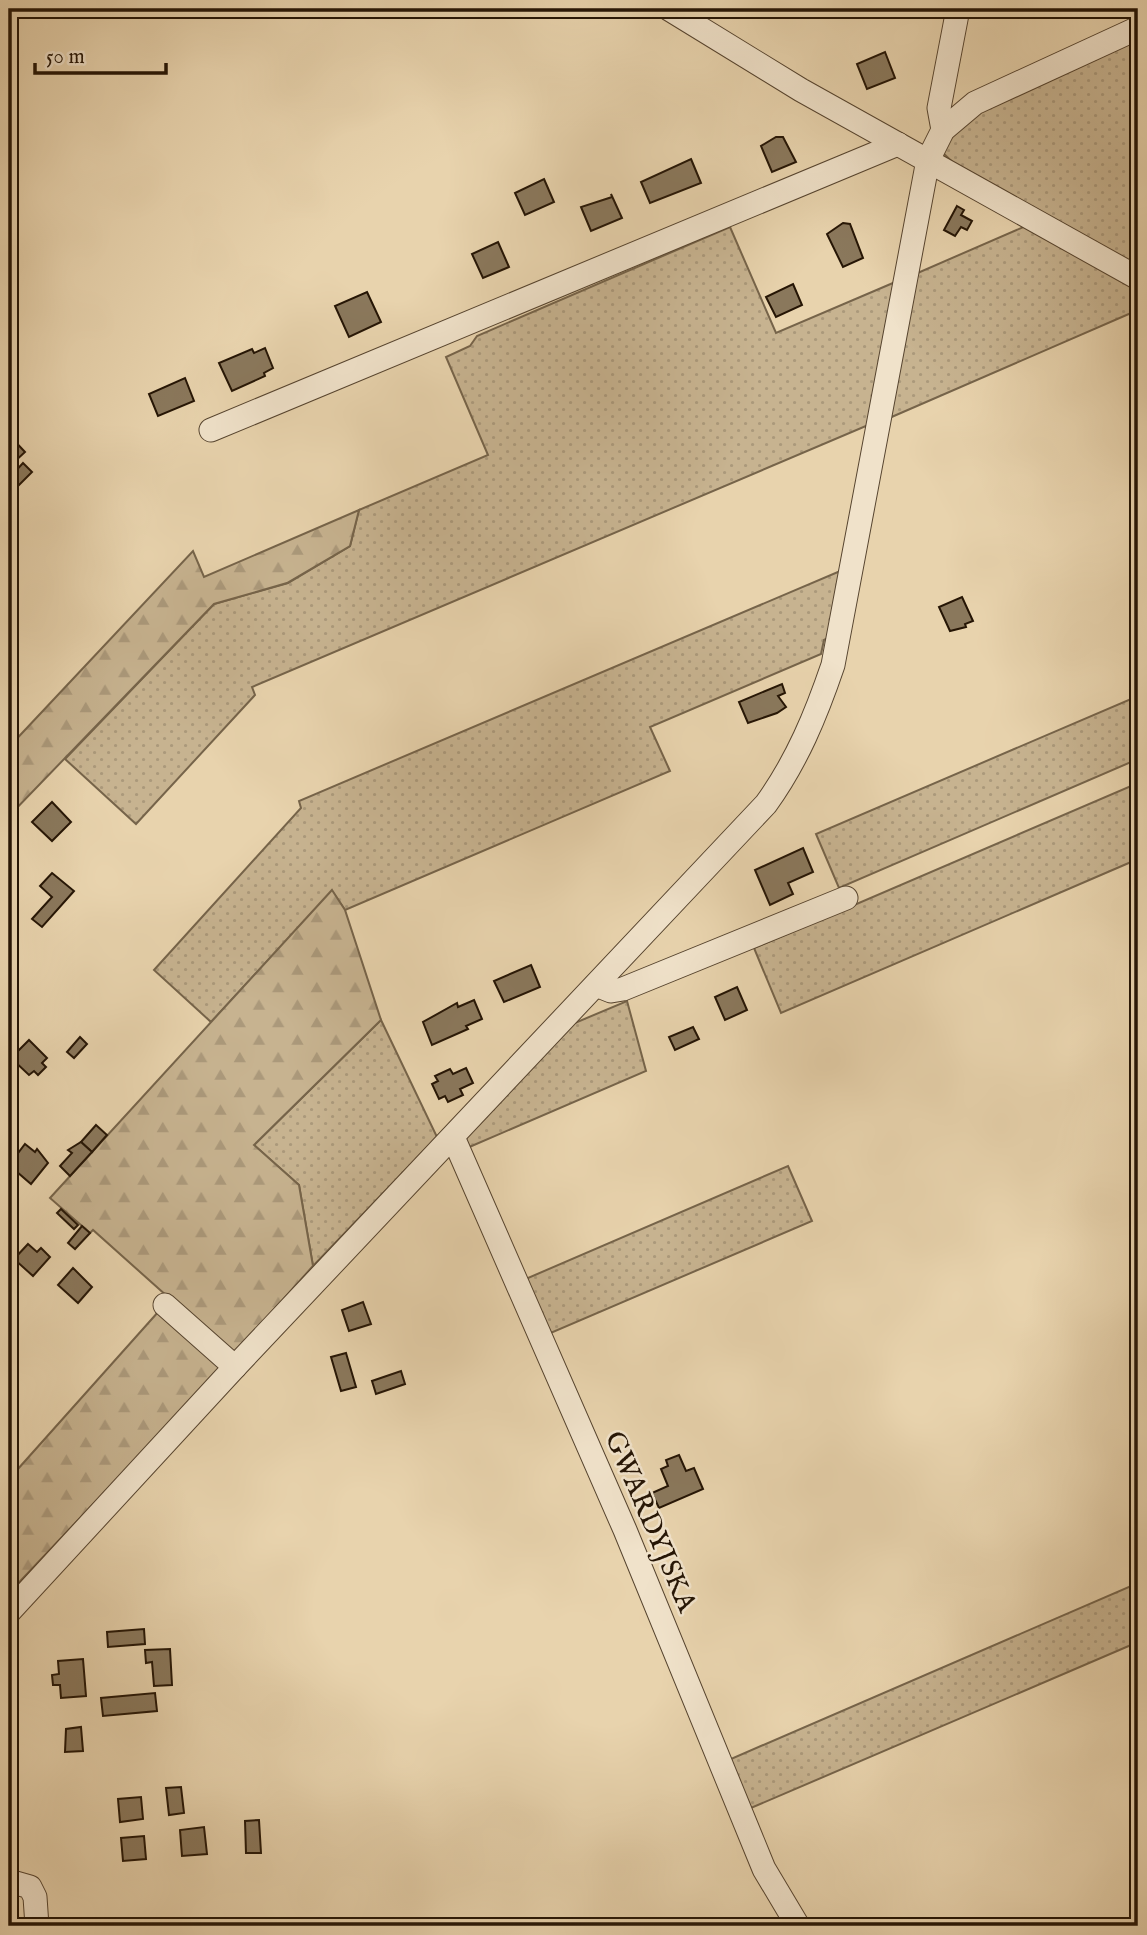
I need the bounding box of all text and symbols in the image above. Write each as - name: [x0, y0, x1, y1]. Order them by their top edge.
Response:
- scale bar: [35, 32, 166, 76]
- text: 50 m: [46, 44, 85, 71]
- street label: GWARDYJSKA: [596, 1426, 704, 1619]

